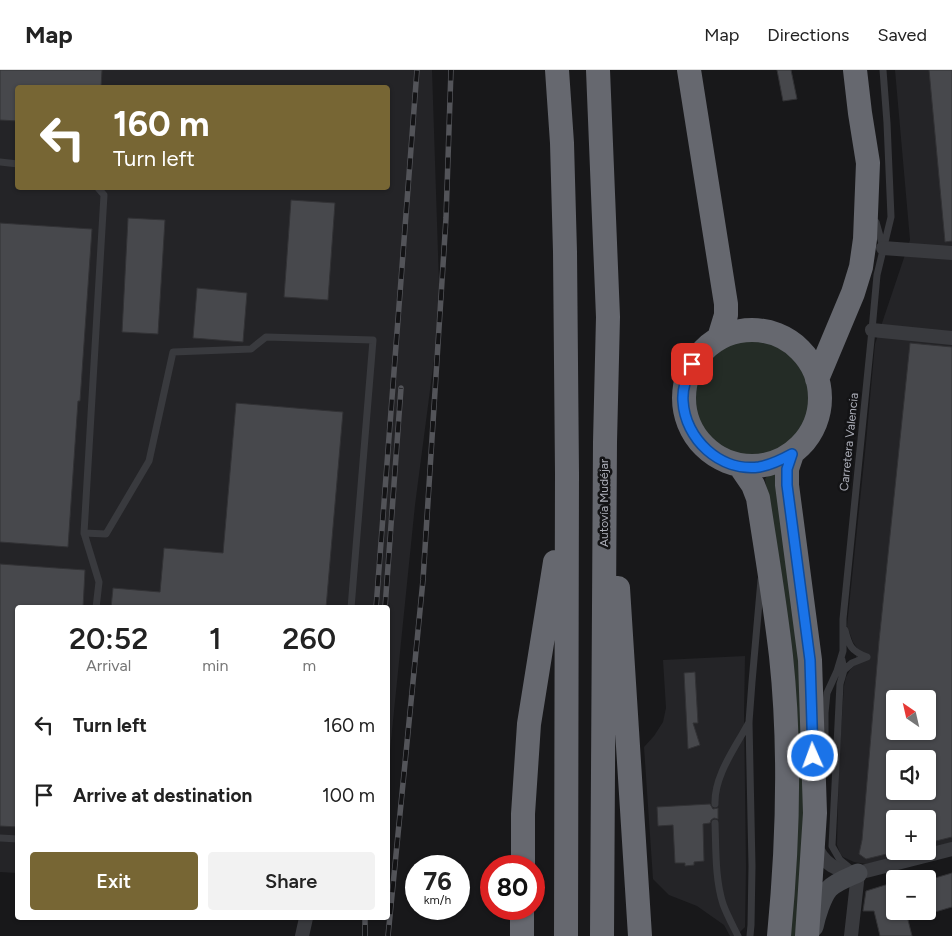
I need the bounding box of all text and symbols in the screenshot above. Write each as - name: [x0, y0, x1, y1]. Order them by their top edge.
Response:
- text: Map: [25, 20, 73, 49]
- text: Map: [704, 24, 739, 46]
- text: Directions: [767, 24, 849, 46]
- text: Saved: [877, 24, 927, 46]
- text: 160 m: [113, 103, 210, 145]
- icon: left: [30, 105, 95, 170]
- text: Turn left: [113, 145, 195, 172]
- pin: [671, 343, 713, 385]
- icon: arrive: [678, 350, 706, 378]
- street label: Carretera Valencia: [837, 392, 861, 492]
- street label: Autovía Mudéjar: [597, 459, 611, 547]
- text: 20:52: [69, 620, 148, 657]
- text: 1: [209, 620, 222, 657]
- text: 260: [282, 620, 336, 657]
- text: Arrival: [86, 656, 131, 675]
- text: min: [202, 656, 228, 675]
- text: m: [302, 656, 316, 675]
- north arrow: [886, 690, 936, 740]
- map controls: [886, 690, 936, 920]
- icon: left: [30, 711, 58, 739]
- text: Turn left: [73, 714, 147, 737]
- text: 160 m: [323, 714, 375, 737]
- position arrow: [786, 729, 838, 781]
- button: sound: [886, 750, 936, 800]
- icon: arrive: [30, 781, 58, 809]
- text: Arrive at destination: [73, 784, 252, 807]
- text: 100 m: [322, 784, 375, 807]
- button: +: [886, 810, 936, 860]
- button: Exit: [30, 852, 198, 910]
- button: Share: [208, 852, 375, 910]
- speed limit sign: 80: [480, 855, 545, 920]
- text: 76: [423, 866, 452, 896]
- button: −: [886, 870, 936, 920]
- text: km/h: [424, 893, 451, 907]

